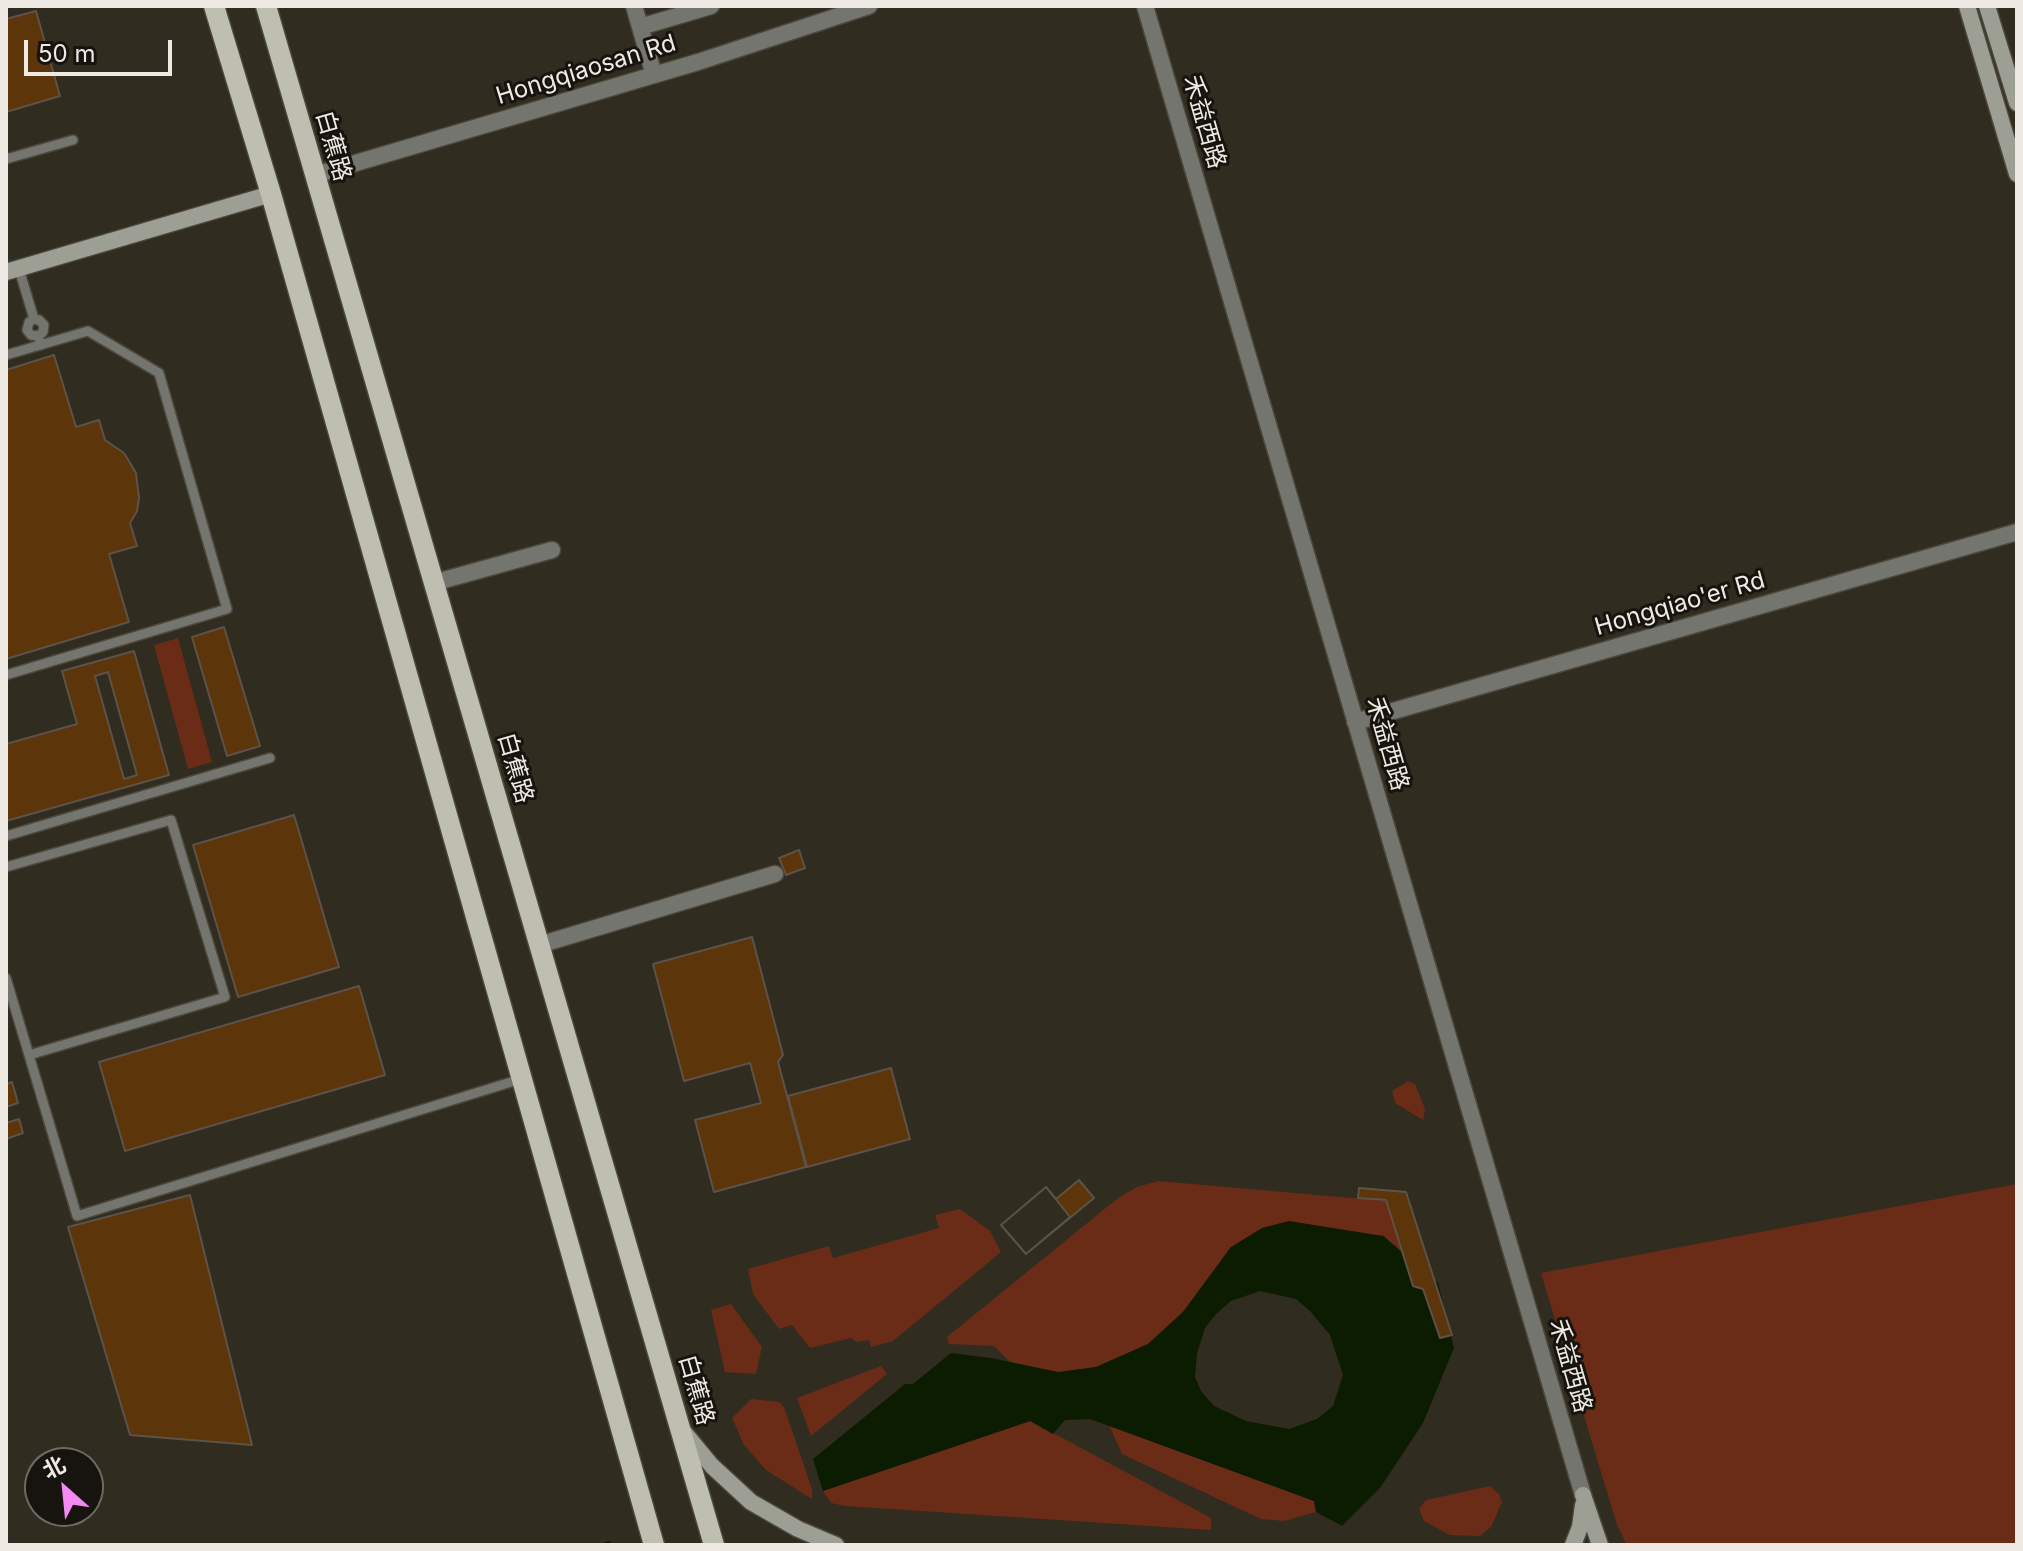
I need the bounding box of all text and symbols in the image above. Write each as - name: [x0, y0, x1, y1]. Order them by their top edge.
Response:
- scale bar: [28, 24, 176, 74]
- street label: Hongqiaosan Rd: [493, 29, 679, 111]
- text: 50 m: [38, 39, 96, 68]
- street label: 禾益西路: [1177, 72, 1231, 172]
- street label: 白蕉路: [309, 107, 357, 185]
- street label: Hongqiao'er Rd: [1592, 566, 1768, 642]
- street label: 禾益西路: [1360, 694, 1414, 794]
- street label: 白蕉路: [491, 729, 539, 807]
- street label: 禾益西路: [1543, 1316, 1597, 1416]
- street label: 白蕉路: [672, 1351, 720, 1429]
- north arrow: [24, 1447, 104, 1527]
- text: 北: [38, 1451, 70, 1484]

